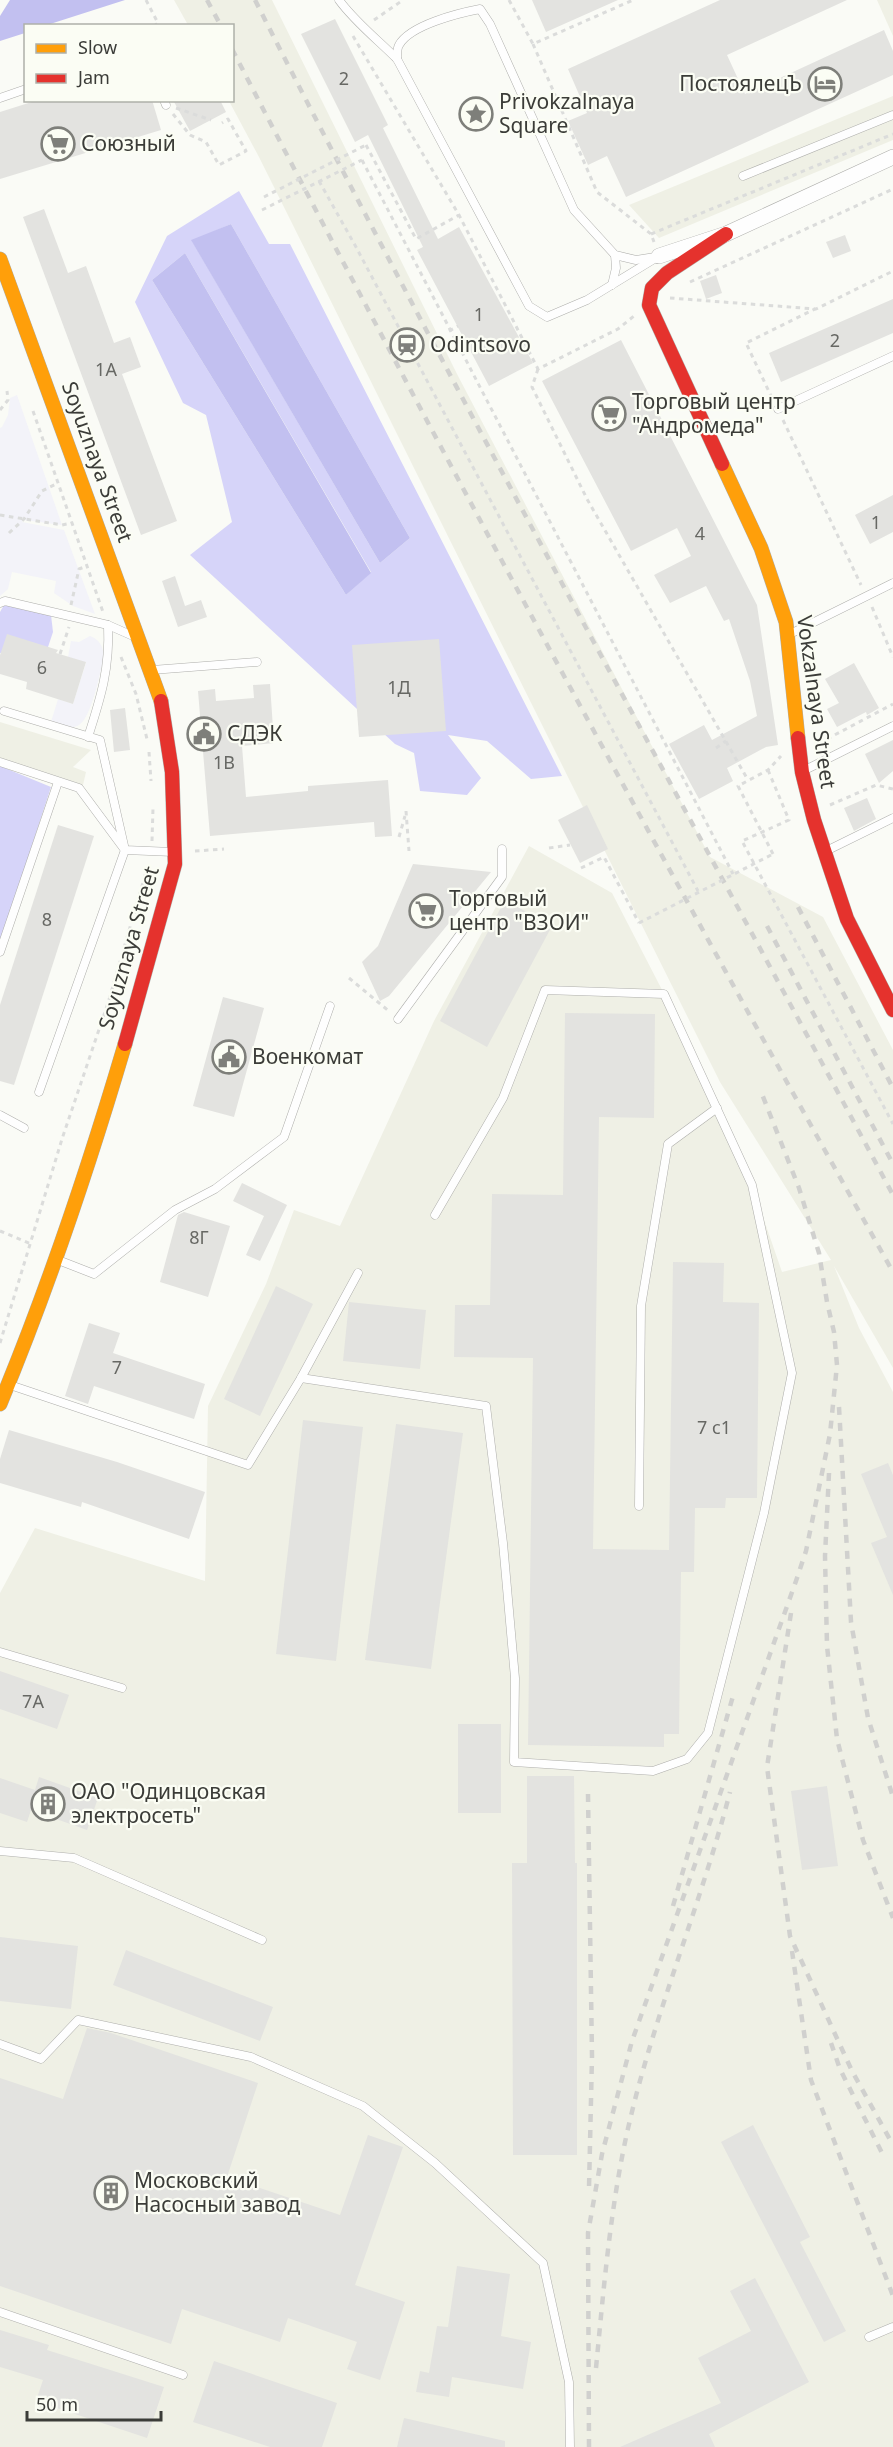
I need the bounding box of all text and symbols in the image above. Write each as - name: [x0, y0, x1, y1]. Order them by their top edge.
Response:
- legend: [24, 24, 234, 102]
- text: Slow: [78, 35, 117, 59]
- text: Jam: [76, 65, 110, 89]
- house number: 2: [339, 66, 349, 90]
- hotel icon: ПостоялецЪ: [807, 66, 843, 102]
- place label: ПостоялецЪ: [679, 69, 802, 97]
- place label: Privokzalnaya Square: [499, 87, 635, 139]
- place icon: Privokzalnaya Square: [458, 96, 494, 132]
- supermarket icon: Союзный: [40, 126, 76, 162]
- place label: Союзный: [81, 129, 176, 157]
- house number: 1: [474, 302, 484, 326]
- station icon: Odintsovo: [389, 327, 425, 363]
- house number: 2: [830, 328, 840, 352]
- place label: Odintsovo: [430, 330, 531, 358]
- house number: 1А: [95, 357, 117, 381]
- street label: Soyuznaya Street: [56, 378, 140, 546]
- place label: Торговый центр "Андромеда": [632, 387, 796, 439]
- supermarket icon: Торговый центр "Андромеда": [591, 396, 627, 432]
- house number: 1: [871, 510, 881, 534]
- house number: 4: [695, 521, 705, 545]
- street label: Vokzalnaya Street: [791, 614, 843, 791]
- house number: 6: [37, 655, 47, 679]
- house number: 1Д: [387, 675, 411, 699]
- public building icon: СДЭК: [186, 716, 222, 752]
- place label: СДЭК: [227, 719, 282, 747]
- house number: 1В: [213, 750, 235, 774]
- street label: Soyuznaya Street: [91, 862, 165, 1033]
- place label: Торговый центр "ВЗОИ": [449, 884, 589, 936]
- supermarket icon: Торговый центр "ВЗОИ": [408, 893, 444, 929]
- house number: 8: [42, 907, 52, 931]
- public building icon: Военкомат: [211, 1039, 247, 1075]
- place label: Военкомат: [252, 1042, 363, 1070]
- house number: 8Г: [189, 1225, 209, 1249]
- house number: 7: [112, 1355, 122, 1379]
- house number: 7 с1: [697, 1415, 731, 1439]
- house number: 7А: [22, 1689, 44, 1713]
- place label: ОАО "Одинцовская электросеть": [71, 1777, 266, 1829]
- building icon: ОАО "Одинцовская электросеть": [30, 1786, 66, 1822]
- place label: Московский Насосный завод: [134, 2166, 301, 2218]
- building icon: Московский Насосный завод: [93, 2175, 129, 2211]
- scale bar: [27, 2384, 160, 2422]
- text: 50 m: [36, 2392, 78, 2416]

